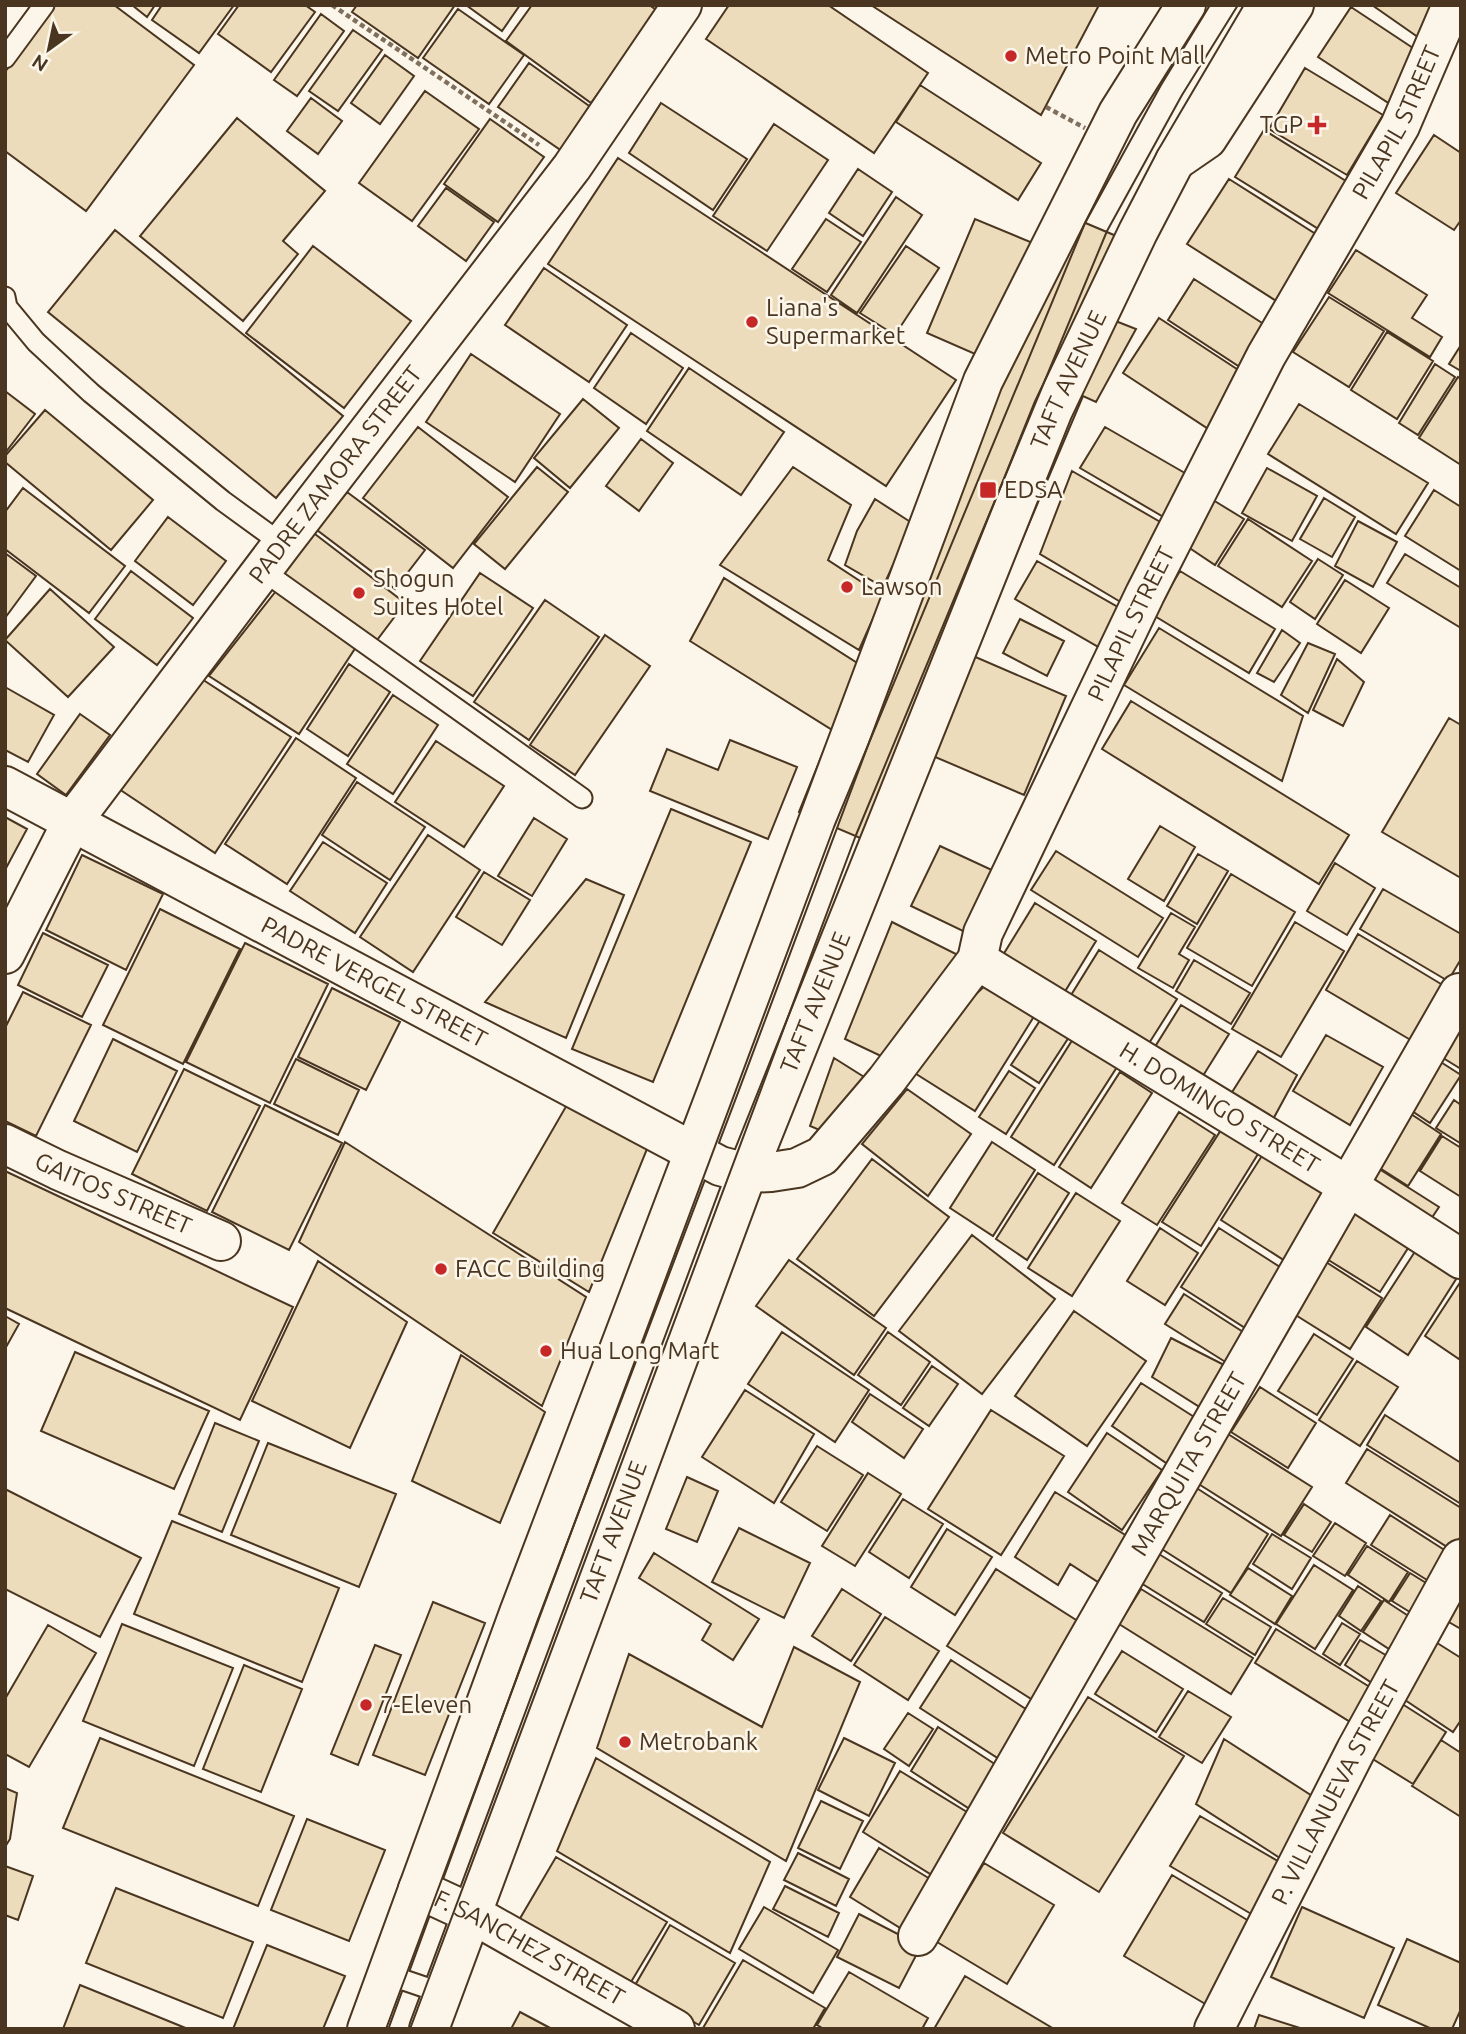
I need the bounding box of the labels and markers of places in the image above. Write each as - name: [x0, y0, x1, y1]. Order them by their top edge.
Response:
- place label: Metro Point Mall: [1025, 42, 1206, 69]
- marker: Metro Point Mall: [1003, 48, 1019, 64]
- place label: TGP: [1260, 111, 1303, 138]
- marker: TGP: [1309, 117, 1325, 133]
- place label: Liana's Supermarket: [766, 294, 906, 349]
- marker: Liana's Supermarket: [744, 314, 760, 330]
- place label: EDSA: [1004, 476, 1063, 503]
- marker: EDSA: [978, 480, 998, 500]
- place label: Shogun Suites Hotel: [373, 565, 503, 620]
- place label: Lawson: [861, 573, 942, 600]
- marker: Lawson: [839, 579, 855, 595]
- marker: Shogun Suites Hotel: [351, 585, 367, 601]
- place label: FACC Building: [455, 1255, 605, 1282]
- marker: FACC Building: [433, 1261, 449, 1277]
- place label: Hua Long Mart: [560, 1337, 720, 1364]
- marker: Hua Long Mart: [538, 1343, 554, 1359]
- place label: 7-Eleven: [380, 1691, 472, 1718]
- marker: 7-Eleven: [358, 1697, 374, 1713]
- place label: Metrobank: [639, 1728, 758, 1755]
- marker: Metrobank: [617, 1734, 633, 1750]

